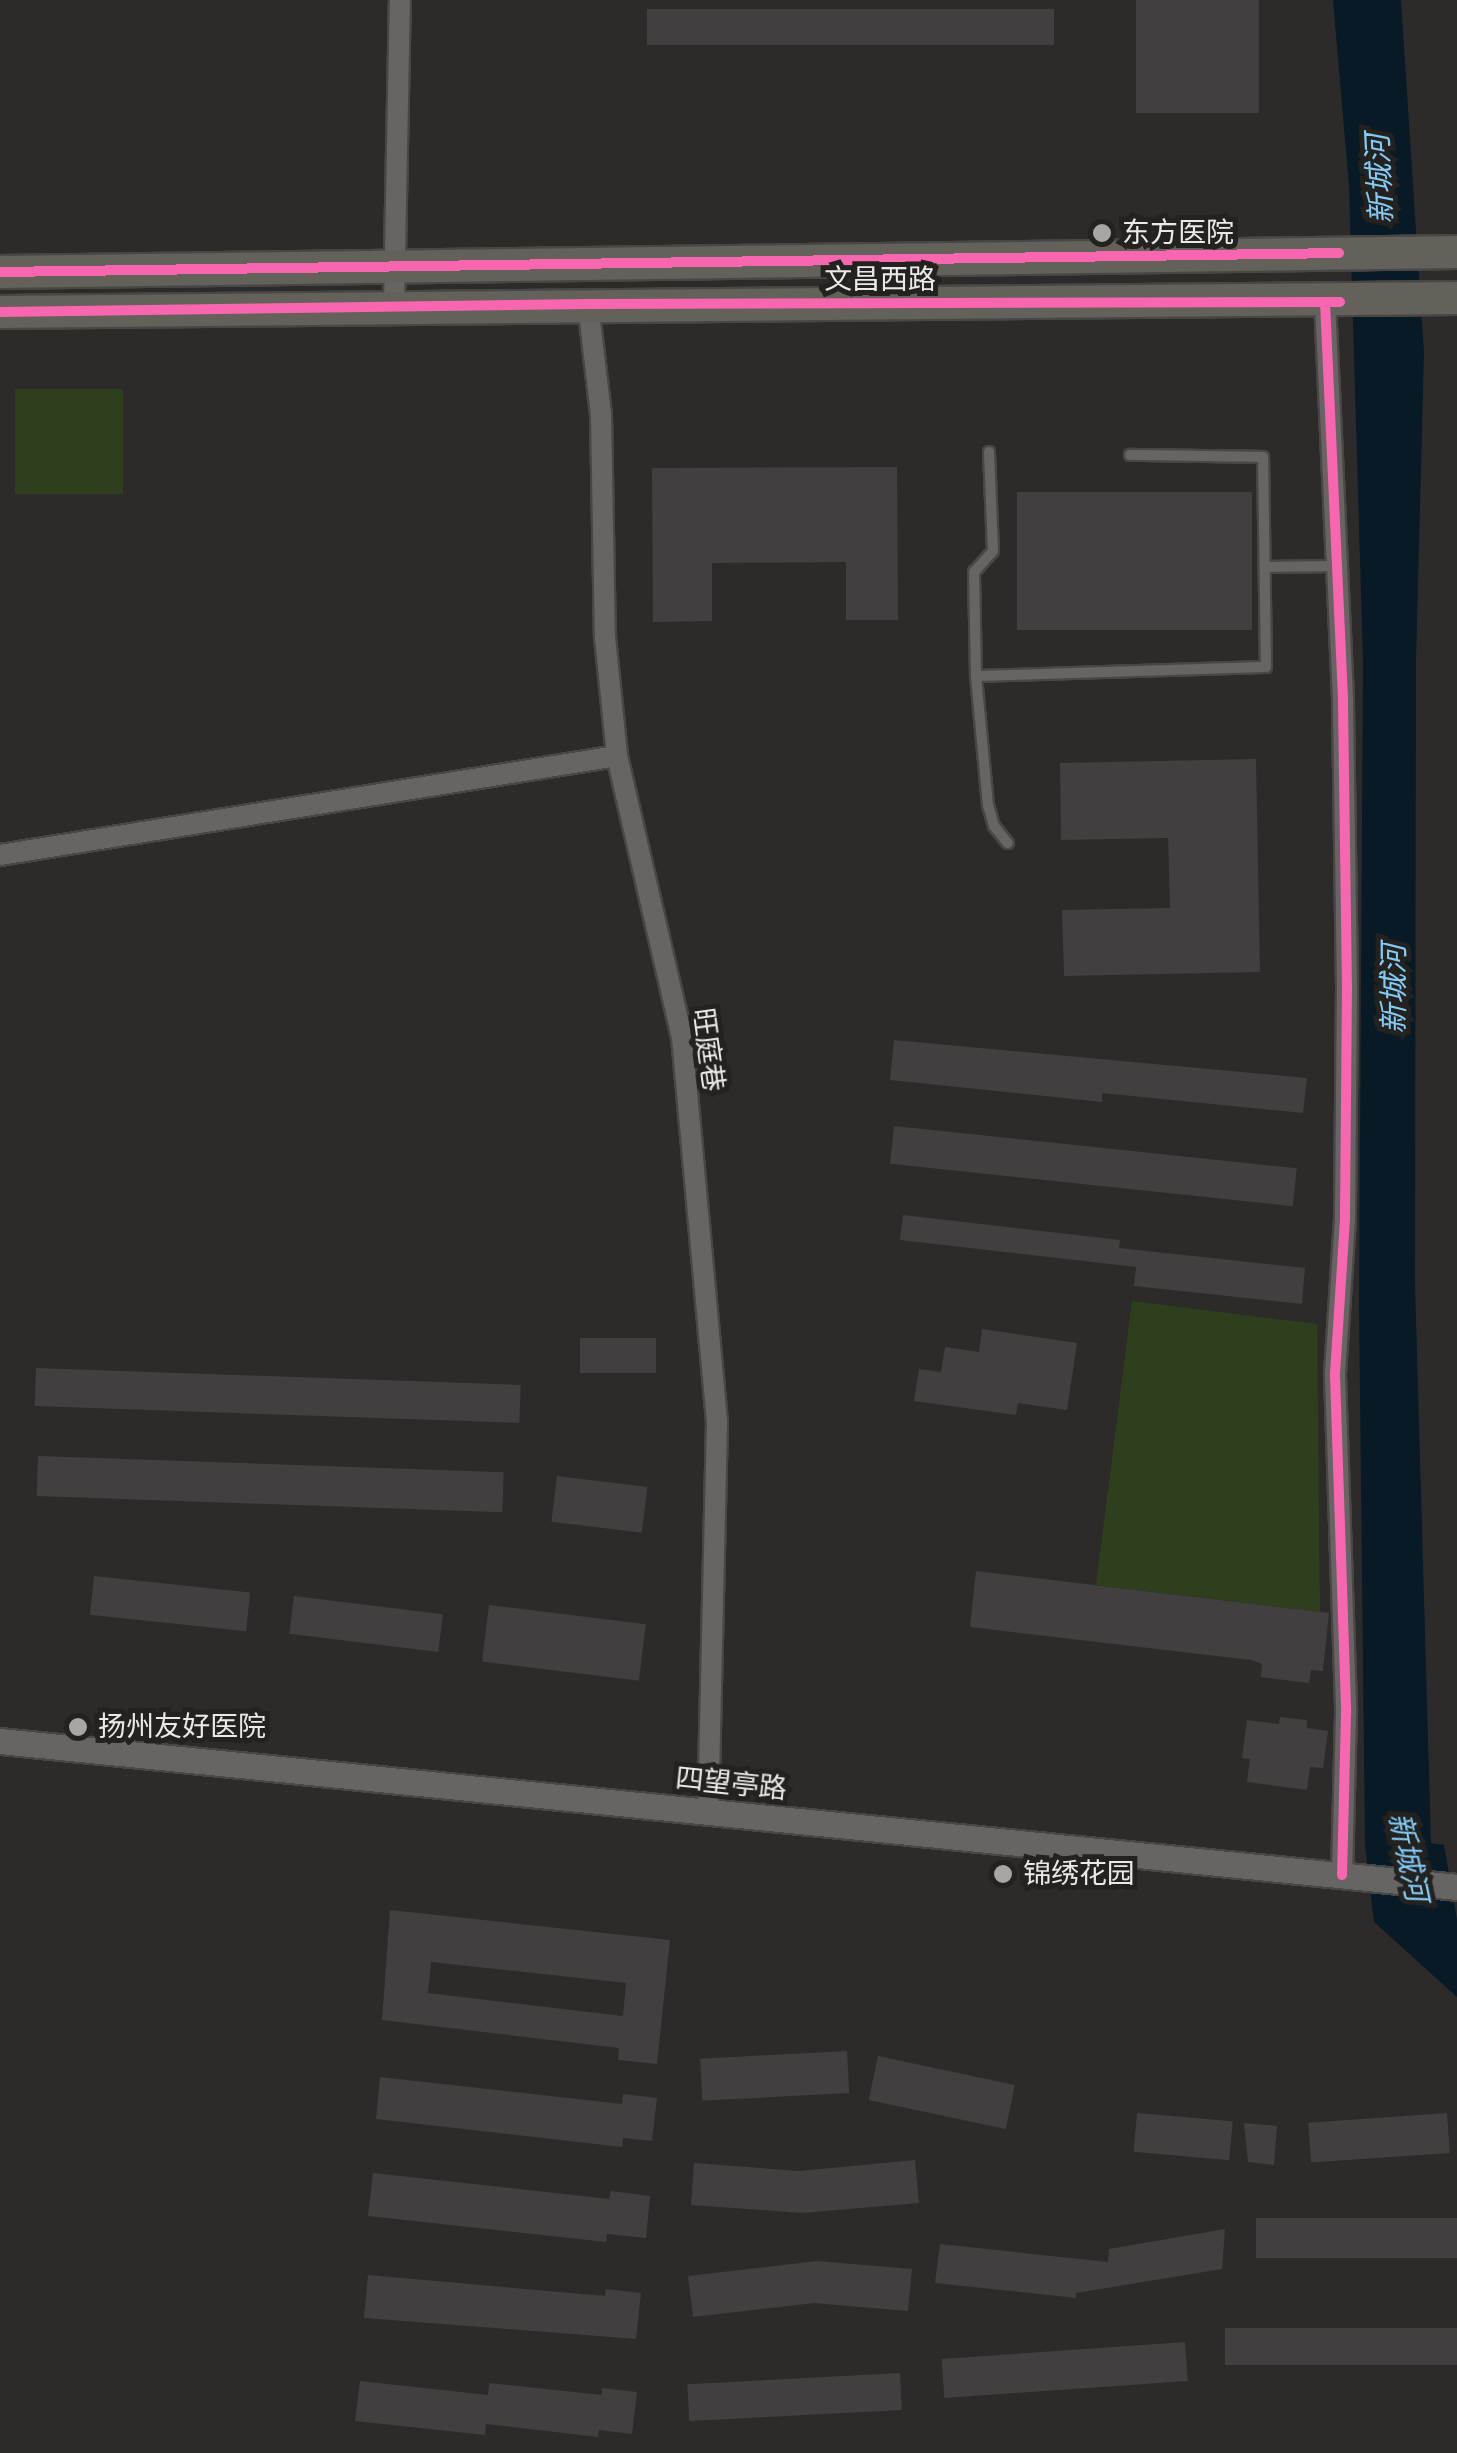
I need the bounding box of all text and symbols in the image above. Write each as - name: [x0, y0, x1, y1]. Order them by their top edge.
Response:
- water label: 新城河: [1360, 133, 1400, 225]
- place label: 东方医院: [1122, 216, 1234, 250]
- marker: 东方医院: [1091, 222, 1113, 244]
- street label: 文昌西路: [824, 263, 936, 297]
- water label: 新城河: [1376, 944, 1412, 1034]
- street label: 旺庭巷: [686, 1006, 730, 1094]
- place label: 扬州友好医院: [98, 1710, 266, 1744]
- marker: 扬州友好医院: [67, 1716, 89, 1738]
- street label: 四望亭路: [674, 1761, 788, 1807]
- water label: 新城河: [1381, 1809, 1435, 1905]
- place label: 锦绣花园: [1023, 1857, 1135, 1891]
- marker: 锦绣花园: [992, 1863, 1014, 1885]

